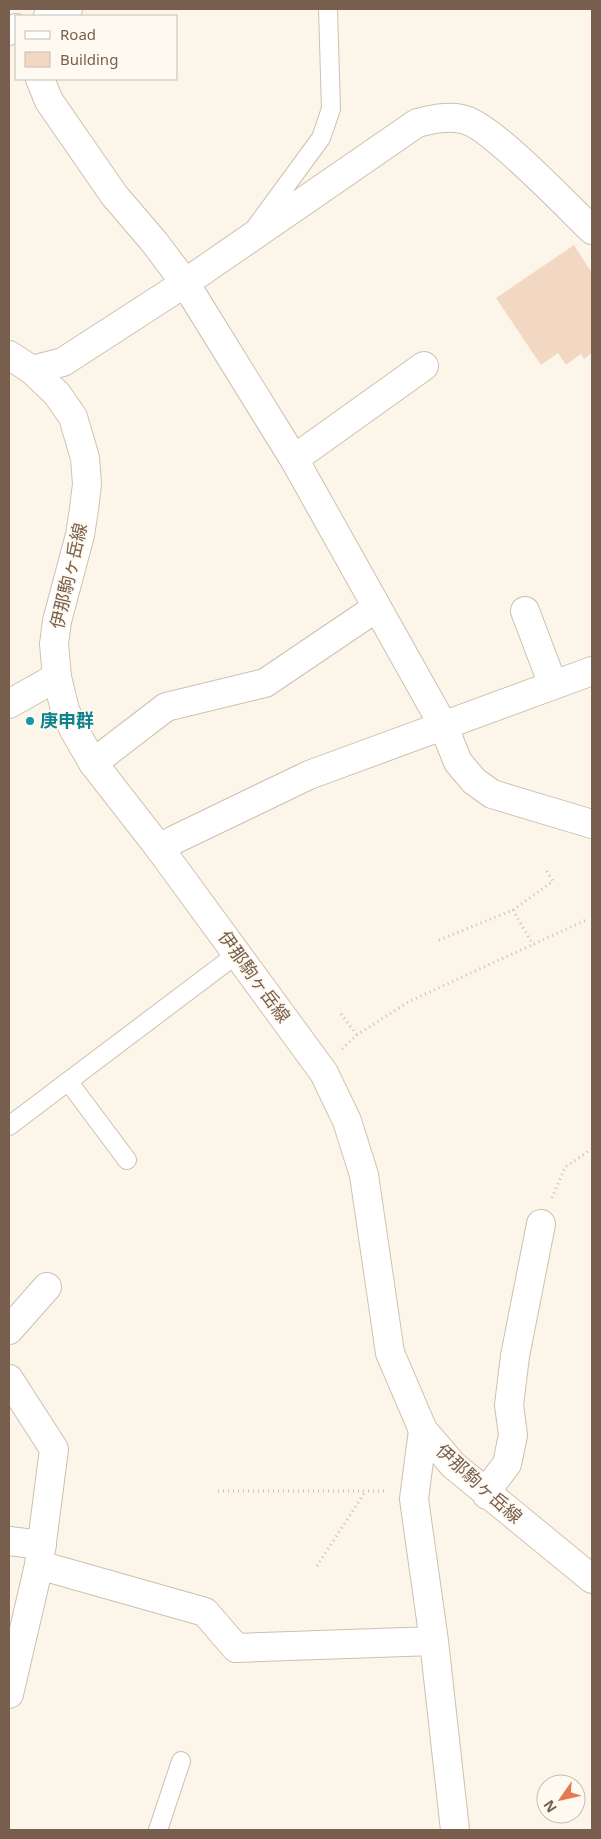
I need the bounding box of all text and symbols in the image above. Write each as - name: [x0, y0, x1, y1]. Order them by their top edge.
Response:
- legend: [15, 15, 178, 80]
- text: Road: [60, 24, 96, 44]
- text: Building: [60, 49, 118, 69]
- street label: 伊那駒ヶ岳線: [44, 520, 92, 631]
- place label: 庚申群: [40, 708, 94, 732]
- marker: 庚申群: [24, 715, 36, 727]
- street label: 伊那駒ヶ岳線: [213, 926, 296, 1027]
- street label: 伊那駒ヶ岳線: [432, 1438, 528, 1528]
- north arrow: [536, 1774, 586, 1824]
- text: N: [539, 1797, 561, 1817]

